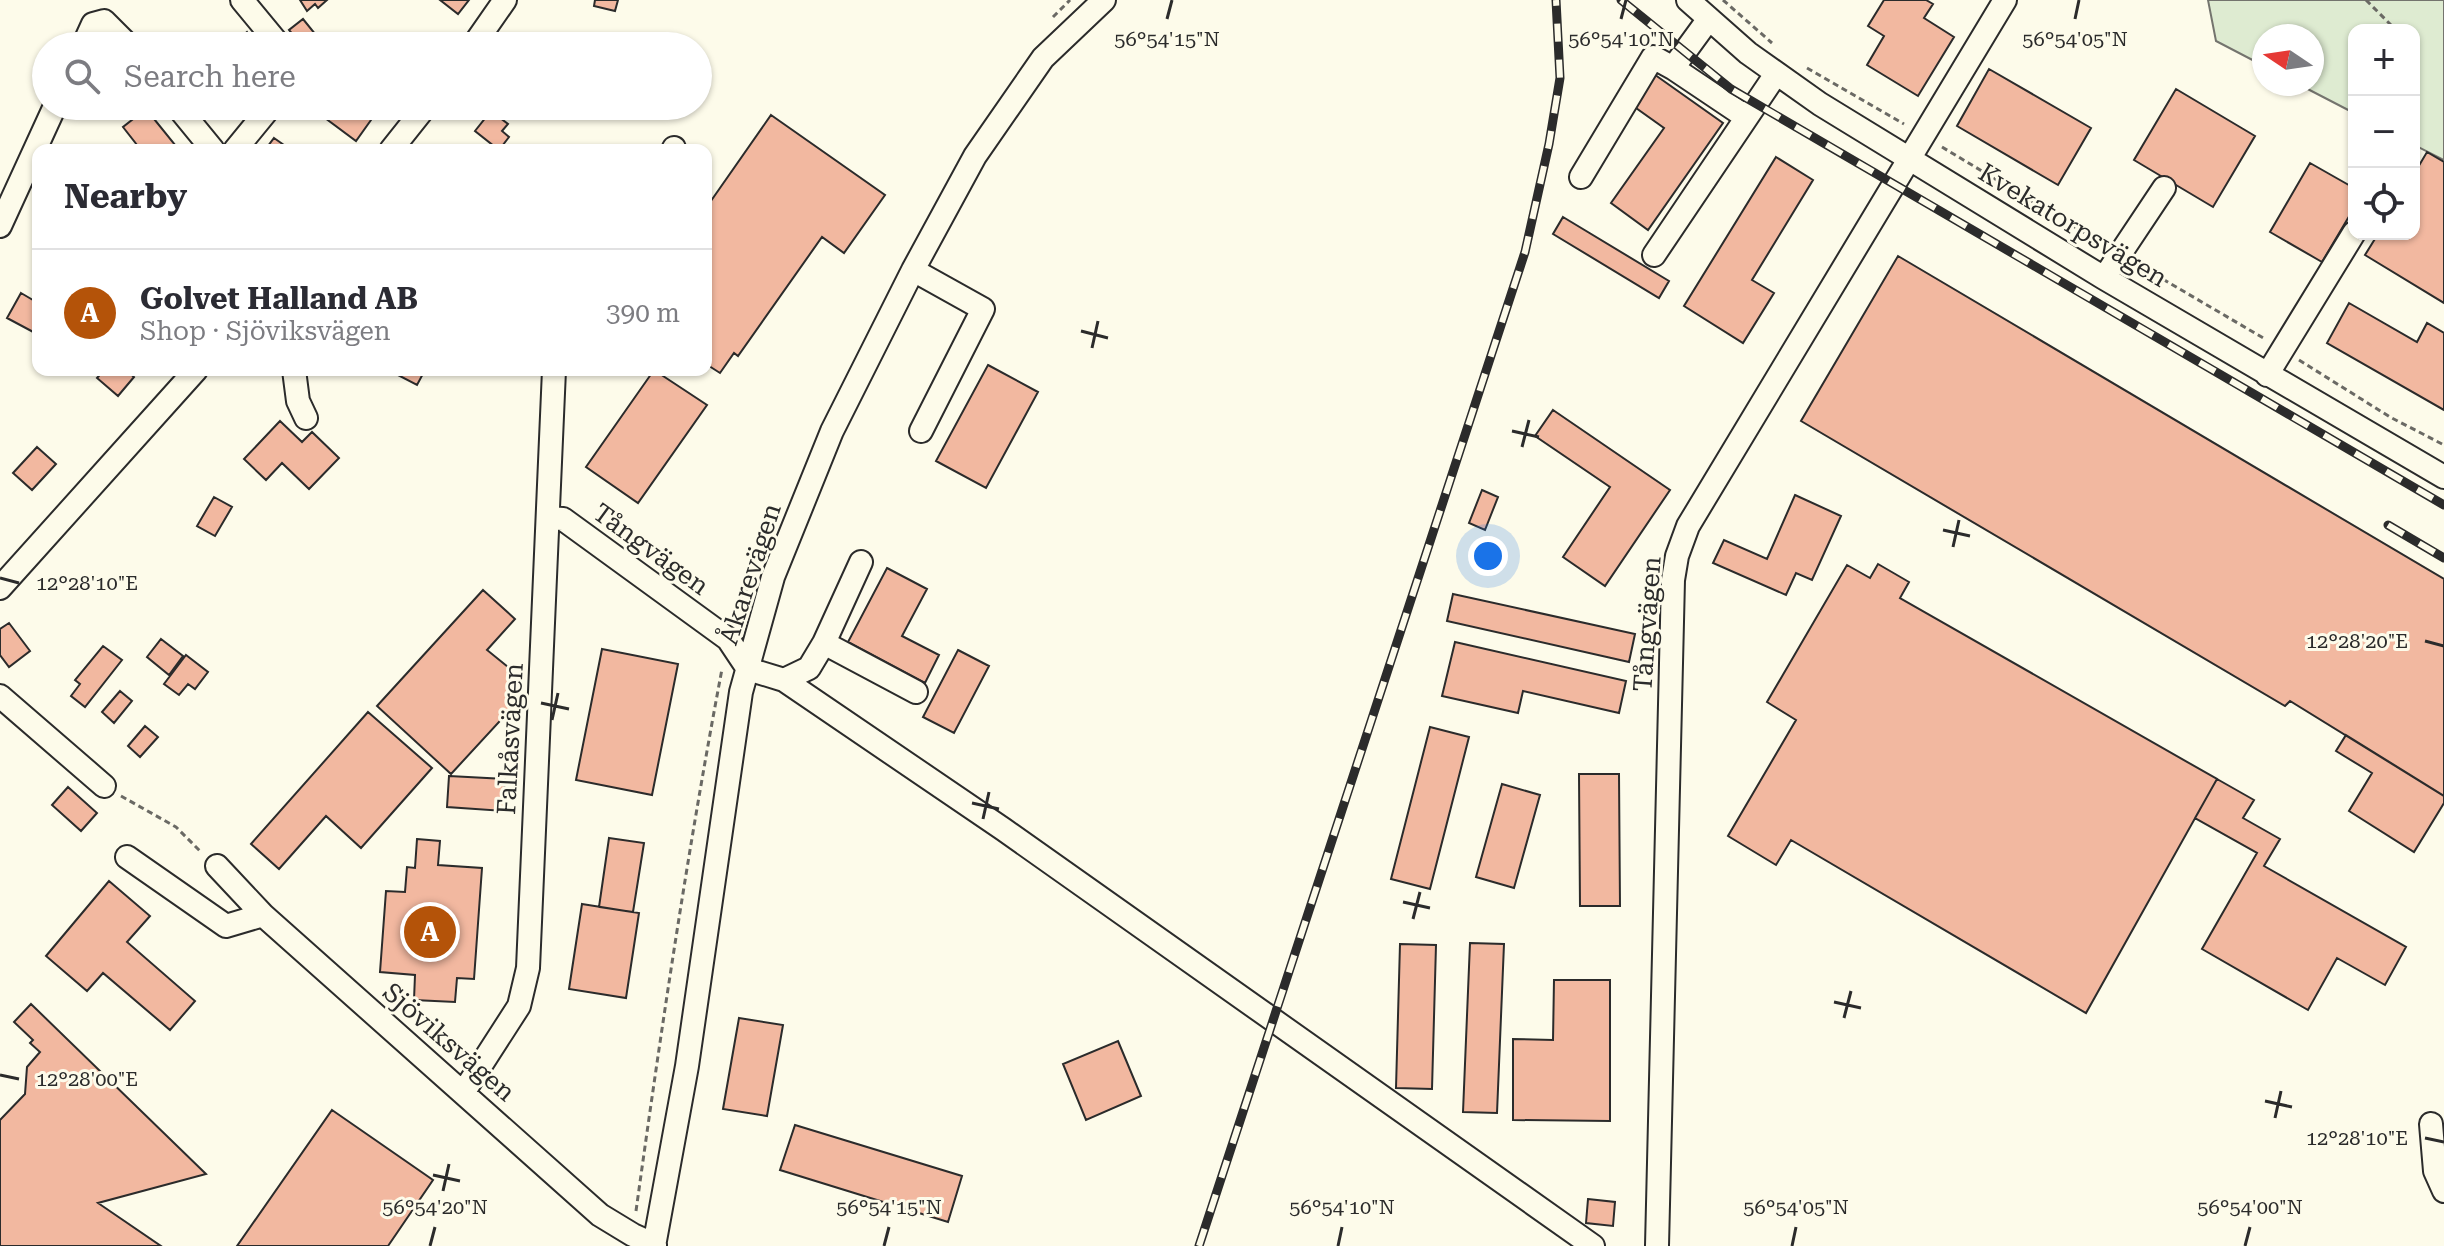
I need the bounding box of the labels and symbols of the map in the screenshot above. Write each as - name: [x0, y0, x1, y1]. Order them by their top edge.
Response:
- north arrow: [2252, 24, 2324, 96]
- text: 56°54'15"N: [1114, 27, 1220, 51]
- text: 56°54'10"N: [1568, 27, 1674, 51]
- text: 56°54'05"N: [2022, 27, 2128, 51]
- street label: Kvekatorpsvägen: [1973, 157, 2173, 293]
- street label: Tångvägen: [587, 497, 715, 601]
- street label: Åkarevägen: [711, 499, 787, 648]
- your location: [1468, 536, 1508, 576]
- street label: Tångvägen: [1627, 555, 1667, 693]
- text: 12°28'10"E: [36, 571, 138, 595]
- text: 12°28'20"E: [2306, 629, 2408, 653]
- street label: Falkåsvägen: [491, 662, 529, 816]
- pin: A: [404, 902, 456, 962]
- street label: Sjöviksvägen: [377, 977, 521, 1108]
- text: 12°28'00"E: [36, 1067, 138, 1091]
- text: 12°28'10"E: [2306, 1126, 2408, 1150]
- text: 56°54'20"N: [382, 1195, 488, 1219]
- text: 56°54'15"N: [836, 1195, 942, 1219]
- text: 56°54'10"N: [1289, 1195, 1395, 1219]
- text: 56°54'05"N: [1743, 1195, 1849, 1219]
- text: 56°54'00"N: [2197, 1195, 2303, 1219]

